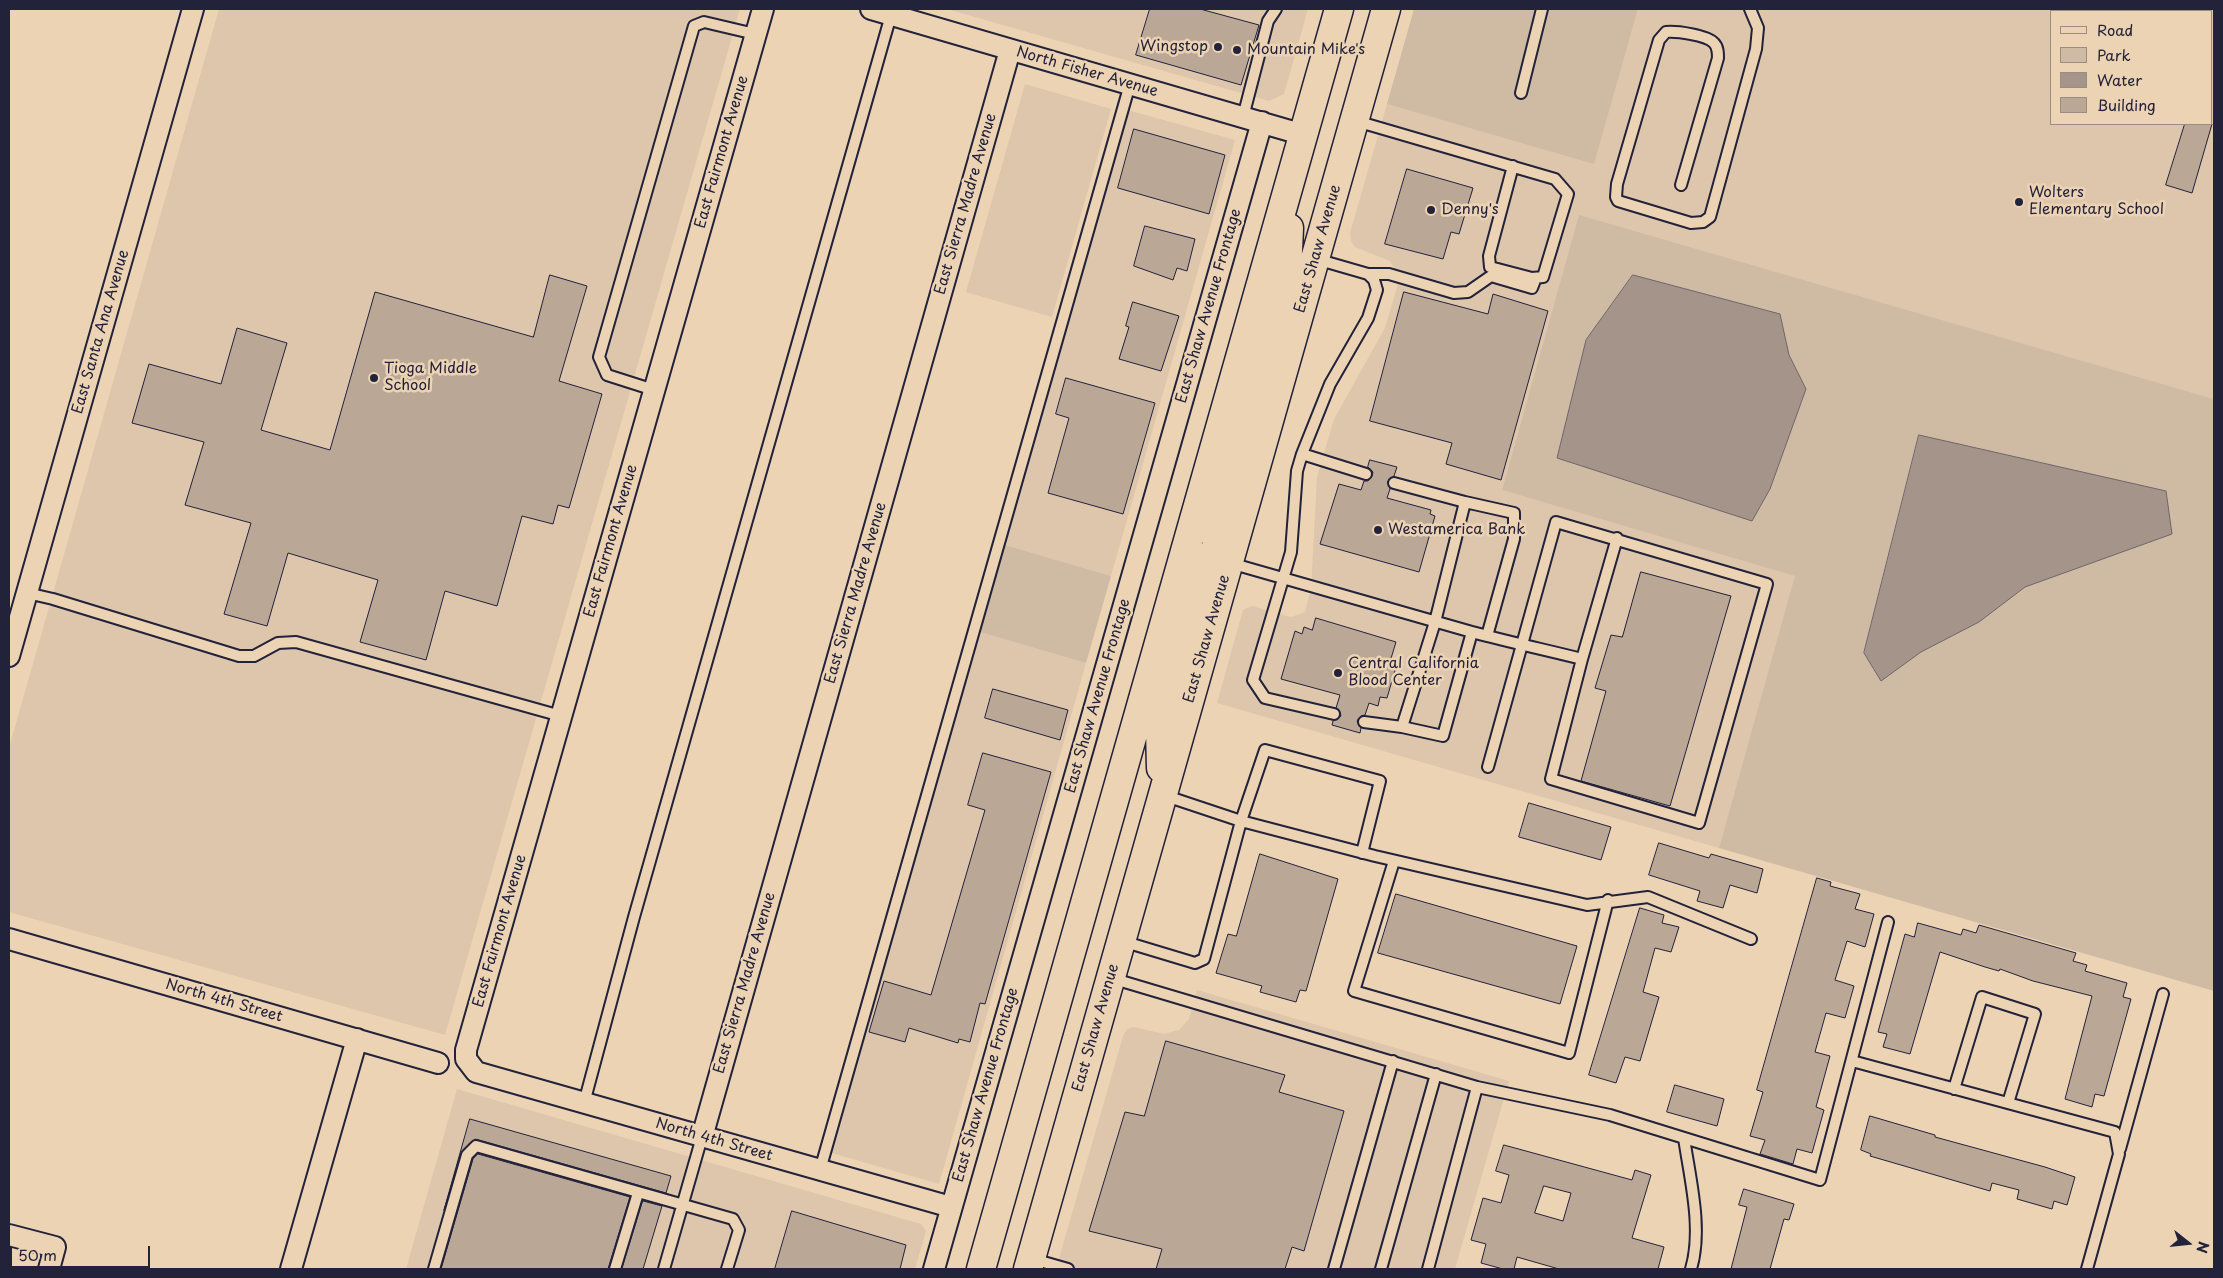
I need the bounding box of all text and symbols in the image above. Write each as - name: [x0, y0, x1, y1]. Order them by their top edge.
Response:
- legend: [2050, 10, 2213, 125]
- text: Road: [2097, 18, 2133, 41]
- place label: Wingstop: [1140, 38, 1208, 56]
- marker: Wingstop: [1212, 41, 1224, 53]
- place label: Mountain Mike's: [1247, 41, 1365, 59]
- street label: North Fisher Avenue: [1014, 43, 1160, 101]
- text: Park: [2097, 43, 2131, 66]
- marker: Mountain Mike's: [1231, 44, 1243, 56]
- text: Water: [2097, 68, 2142, 91]
- street label: East Fairmont Avenue: [692, 74, 752, 230]
- text: Building: [2097, 93, 2156, 116]
- street label: East Sierra Madre Avenue: [931, 111, 1001, 297]
- street label: East Shaw Avenue: [1291, 183, 1345, 315]
- place label: Wolters Elementary School: [2029, 184, 2164, 219]
- marker: Wolters Elementary School: [2013, 196, 2025, 208]
- place label: Denny's: [1441, 201, 1499, 219]
- marker: Denny's: [1425, 204, 1437, 216]
- street label: East Shaw Avenue Frontage: [1173, 207, 1245, 405]
- street label: East Santa Ana Avenue: [69, 248, 133, 416]
- place label: Tioga Middle School: [384, 360, 477, 395]
- marker: Tioga Middle School: [368, 372, 380, 384]
- street label: East Fairmont Avenue: [581, 463, 641, 619]
- street label: East Sierra Madre Avenue: [821, 500, 891, 686]
- place label: Westamerica Bank: [1388, 521, 1525, 539]
- marker: Westamerica Bank: [1372, 524, 1384, 536]
- street label: East Shaw Avenue: [1180, 573, 1234, 705]
- street label: East Shaw Avenue Frontage: [1062, 597, 1134, 795]
- place label: Central California Blood Center: [1348, 655, 1479, 690]
- marker: Central California Blood Center: [1332, 667, 1344, 679]
- street label: East Fairmont Avenue: [470, 853, 530, 1009]
- street label: East Sierra Madre Avenue: [710, 890, 780, 1076]
- street label: East Shaw Avenue: [1069, 962, 1123, 1094]
- street label: North 4th Street: [163, 976, 285, 1026]
- street label: East Shaw Avenue Frontage: [950, 986, 1022, 1184]
- street label: North 4th Street: [653, 1115, 775, 1165]
- north arrow: [2163, 1218, 2213, 1268]
- scale bar: [12, 1236, 152, 1268]
- text: N: [2191, 1239, 2215, 1255]
- text: 50 m: [18, 1243, 57, 1266]

